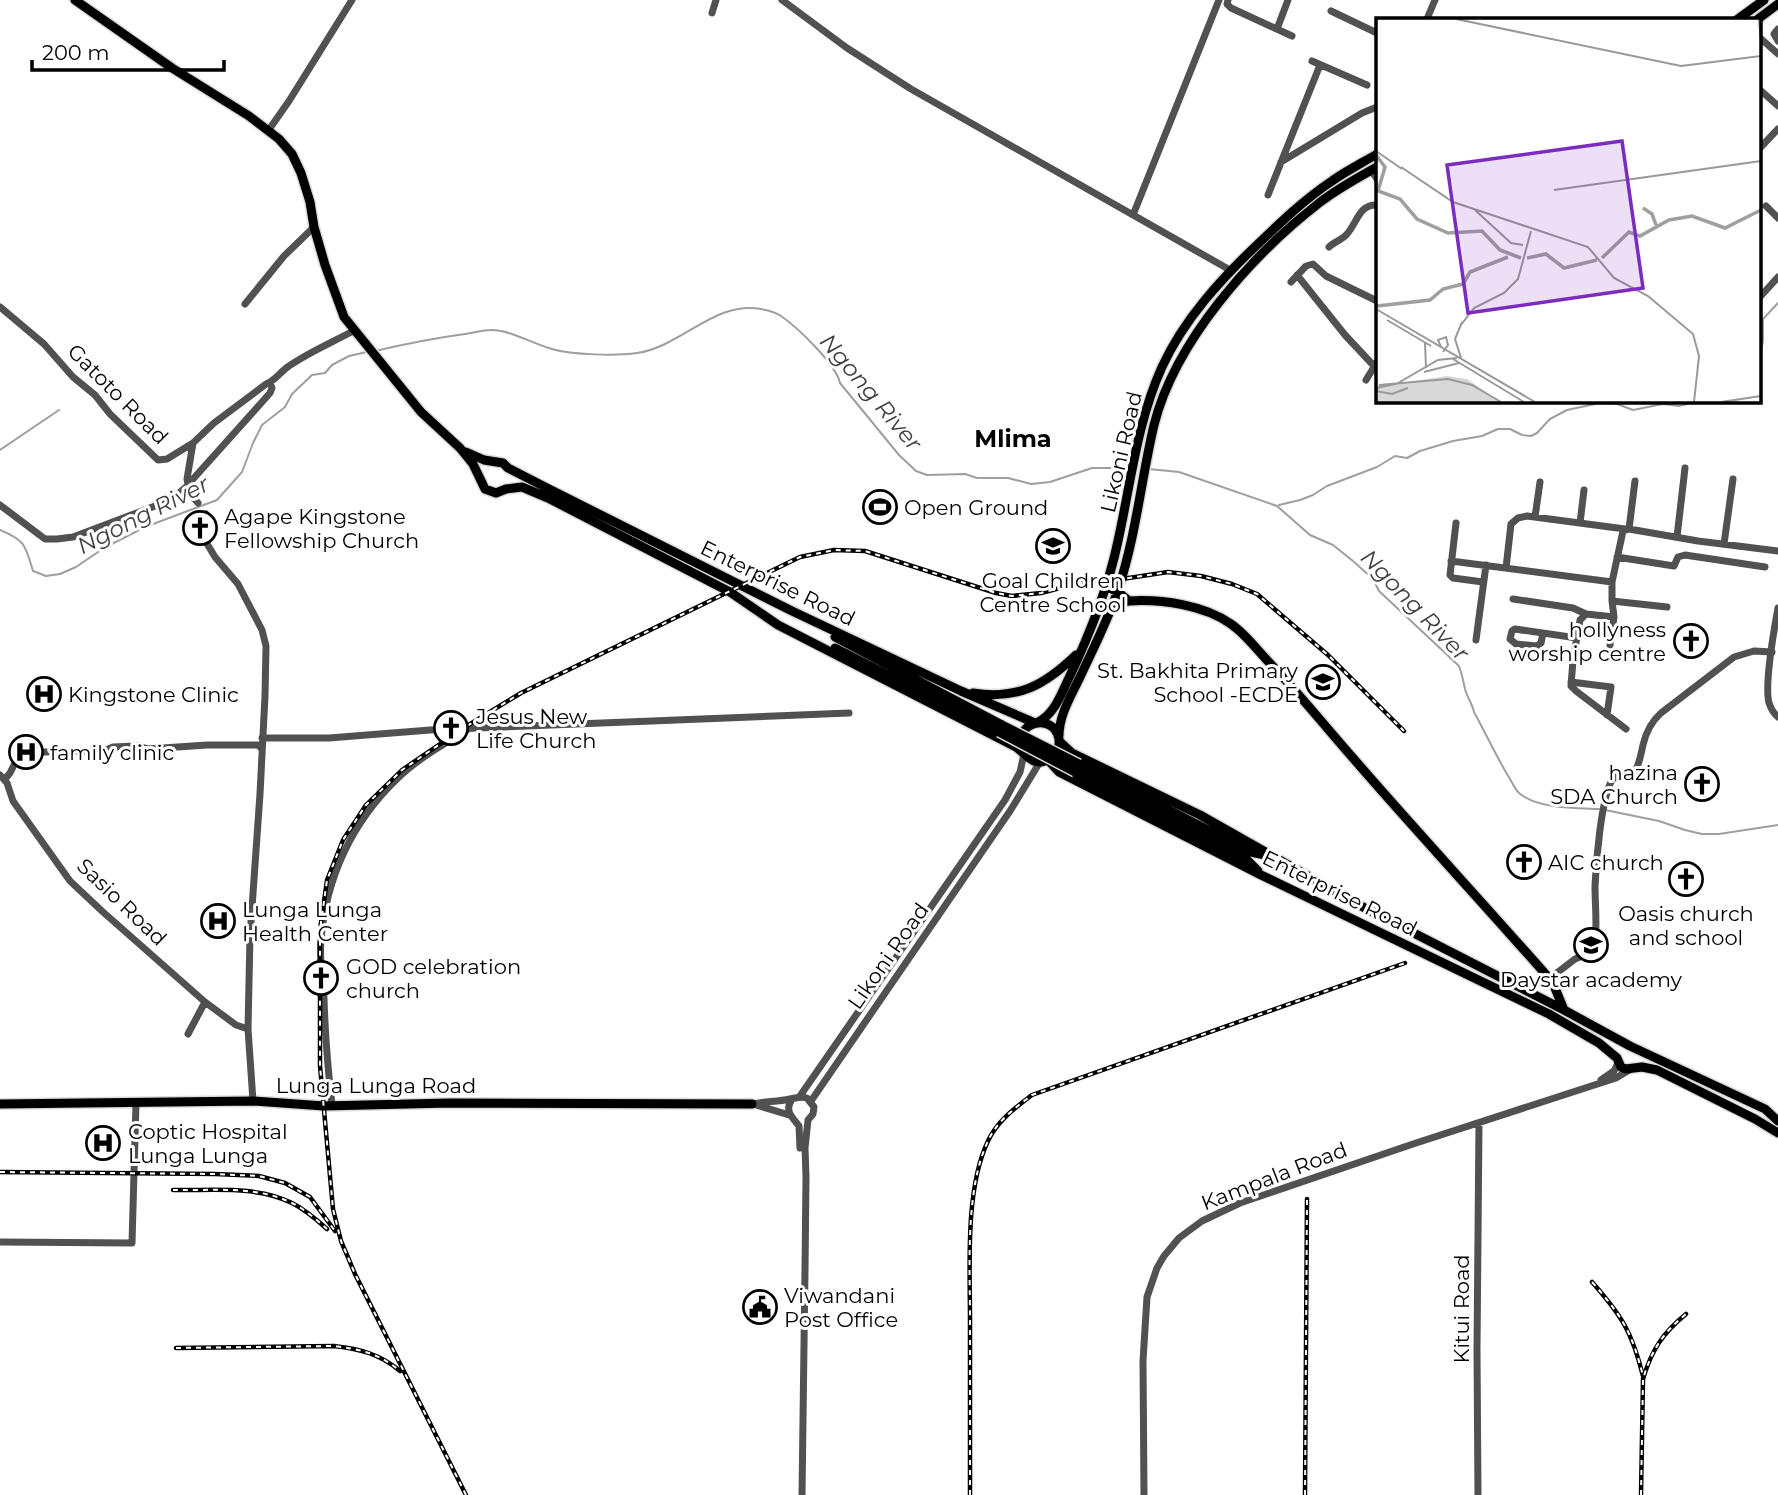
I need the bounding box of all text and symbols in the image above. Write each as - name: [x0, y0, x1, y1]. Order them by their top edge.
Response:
- inset map: [1376, 18, 1760, 402]
- scale bar: [32, 28, 224, 72]
- text: 200 m: [42, 40, 109, 65]
- water label: Ngong River: [814, 328, 929, 457]
- street label: Gatoto Road: [63, 339, 173, 449]
- street label: Likoni Road: [1095, 389, 1147, 515]
- district label: Mlima: [974, 424, 1052, 453]
- water label: Ngong River: [72, 469, 214, 560]
- sports icon: Open Ground: [861, 488, 899, 526]
- place label: Open Ground: [904, 495, 1048, 520]
- place label: Agape Kingstone Fellowship Church: [224, 504, 419, 553]
- church icon: Agape Kingstone Fellowship Church: [181, 509, 219, 547]
- school or university icon: Goal Children Centre School: [1034, 527, 1072, 565]
- street label: Enterprise Road: [697, 535, 859, 631]
- water label: Ngong River: [1355, 543, 1476, 667]
- place label: Goal Children Centre School: [980, 568, 1126, 617]
- place label: hollyness worship centre: [1509, 617, 1666, 666]
- church icon: hollyness worship centre: [1672, 622, 1710, 660]
- place label: St. Bakhita Primary School -ECDE: [1097, 658, 1299, 707]
- school or university icon: St. Bakhita Primary School -ECDE: [1304, 663, 1342, 701]
- hospital icon: Kingstone Clinic: [25, 675, 63, 713]
- place label: Kingstone Clinic: [68, 682, 239, 707]
- place label: Jesus New Life Church: [475, 704, 596, 753]
- church icon: Jesus New Life Church: [432, 709, 470, 747]
- hospital icon: family clinic: [7, 733, 45, 771]
- place label: family clinic: [50, 740, 174, 765]
- place label: hazina SDA Church: [1550, 760, 1678, 809]
- church icon: hazina SDA Church: [1683, 765, 1721, 803]
- church icon: AIC church: [1505, 843, 1543, 881]
- street label: Enterprise Road: [1259, 845, 1421, 941]
- place label: AIC church: [1548, 850, 1664, 875]
- street label: Sasio Road: [72, 853, 172, 951]
- church icon: Oasis church and school: [1667, 860, 1705, 898]
- place label: Lunga Lunga Health Center: [242, 897, 388, 946]
- street label: Likoni Road: [842, 898, 934, 1014]
- place label: Oasis church and school: [1618, 901, 1754, 950]
- hospital icon: Lunga Lunga Health Center: [199, 902, 237, 940]
- school or university icon: Daystar academy: [1572, 926, 1610, 964]
- place label: GOD celebration church: [346, 954, 521, 1003]
- church icon: GOD celebration church: [302, 959, 340, 997]
- place label: Daystar academy: [1500, 967, 1683, 992]
- street label: Lunga Lunga Road: [276, 1073, 476, 1098]
- place label: Coptic Hospital Lunga Lunga: [128, 1119, 288, 1168]
- hospital icon: Coptic Hospital Lunga Lunga: [84, 1124, 122, 1162]
- street label: Kampala Road: [1197, 1137, 1351, 1215]
- street label: Kitui Road: [1449, 1254, 1474, 1364]
- place label: Viwandani Post Office: [784, 1283, 898, 1332]
- public building icon: Viwandani Post Office: [741, 1288, 779, 1326]

